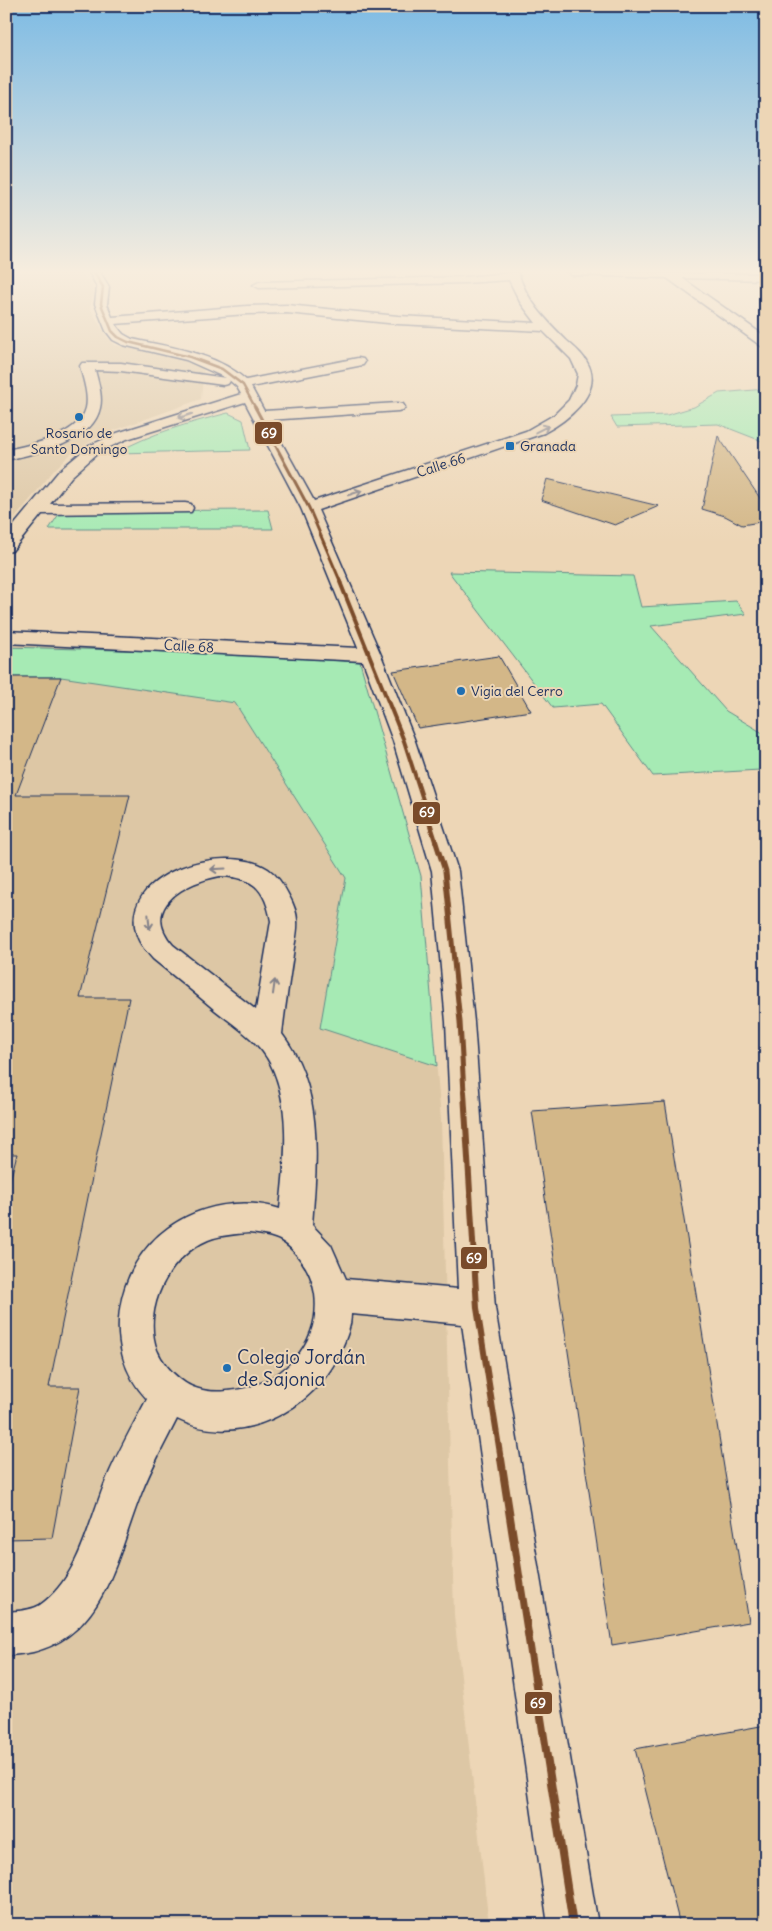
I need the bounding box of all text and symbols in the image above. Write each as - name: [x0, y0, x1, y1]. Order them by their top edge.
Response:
- marker: Rosario de Santo Domingo: [73, 411, 85, 423]
- one-way arrow: [178, 411, 194, 421]
- line badge: 69: [254, 421, 283, 445]
- place label: Rosario de Santo Domingo: [31, 424, 127, 458]
- text: 69: [261, 424, 277, 442]
- one-way arrow: [534, 424, 549, 433]
- place label: Granada: [520, 437, 576, 455]
- marker: Granada: [504, 440, 516, 452]
- street label: Calle 66: [414, 449, 468, 481]
- one-way arrow: [347, 488, 363, 497]
- street label: Calle 68: [163, 636, 215, 656]
- place label: Vigia del Cerro: [471, 682, 563, 700]
- marker: Vigia del Cerro: [455, 685, 467, 697]
- line badge: 69: [412, 801, 441, 825]
- text: 69: [419, 803, 435, 821]
- one-way arrow: [211, 864, 227, 873]
- one-way arrow: [144, 914, 153, 930]
- one-way arrow: [269, 979, 279, 995]
- line badge: 69: [460, 1246, 488, 1270]
- text: 69: [466, 1249, 482, 1267]
- place label: Colegio Jordán de Sajonia: [237, 1345, 365, 1391]
- marker: Colegio Jordán de Sajonia: [221, 1362, 233, 1374]
- line badge: 69: [524, 1691, 553, 1715]
- text: 69: [530, 1694, 546, 1712]

